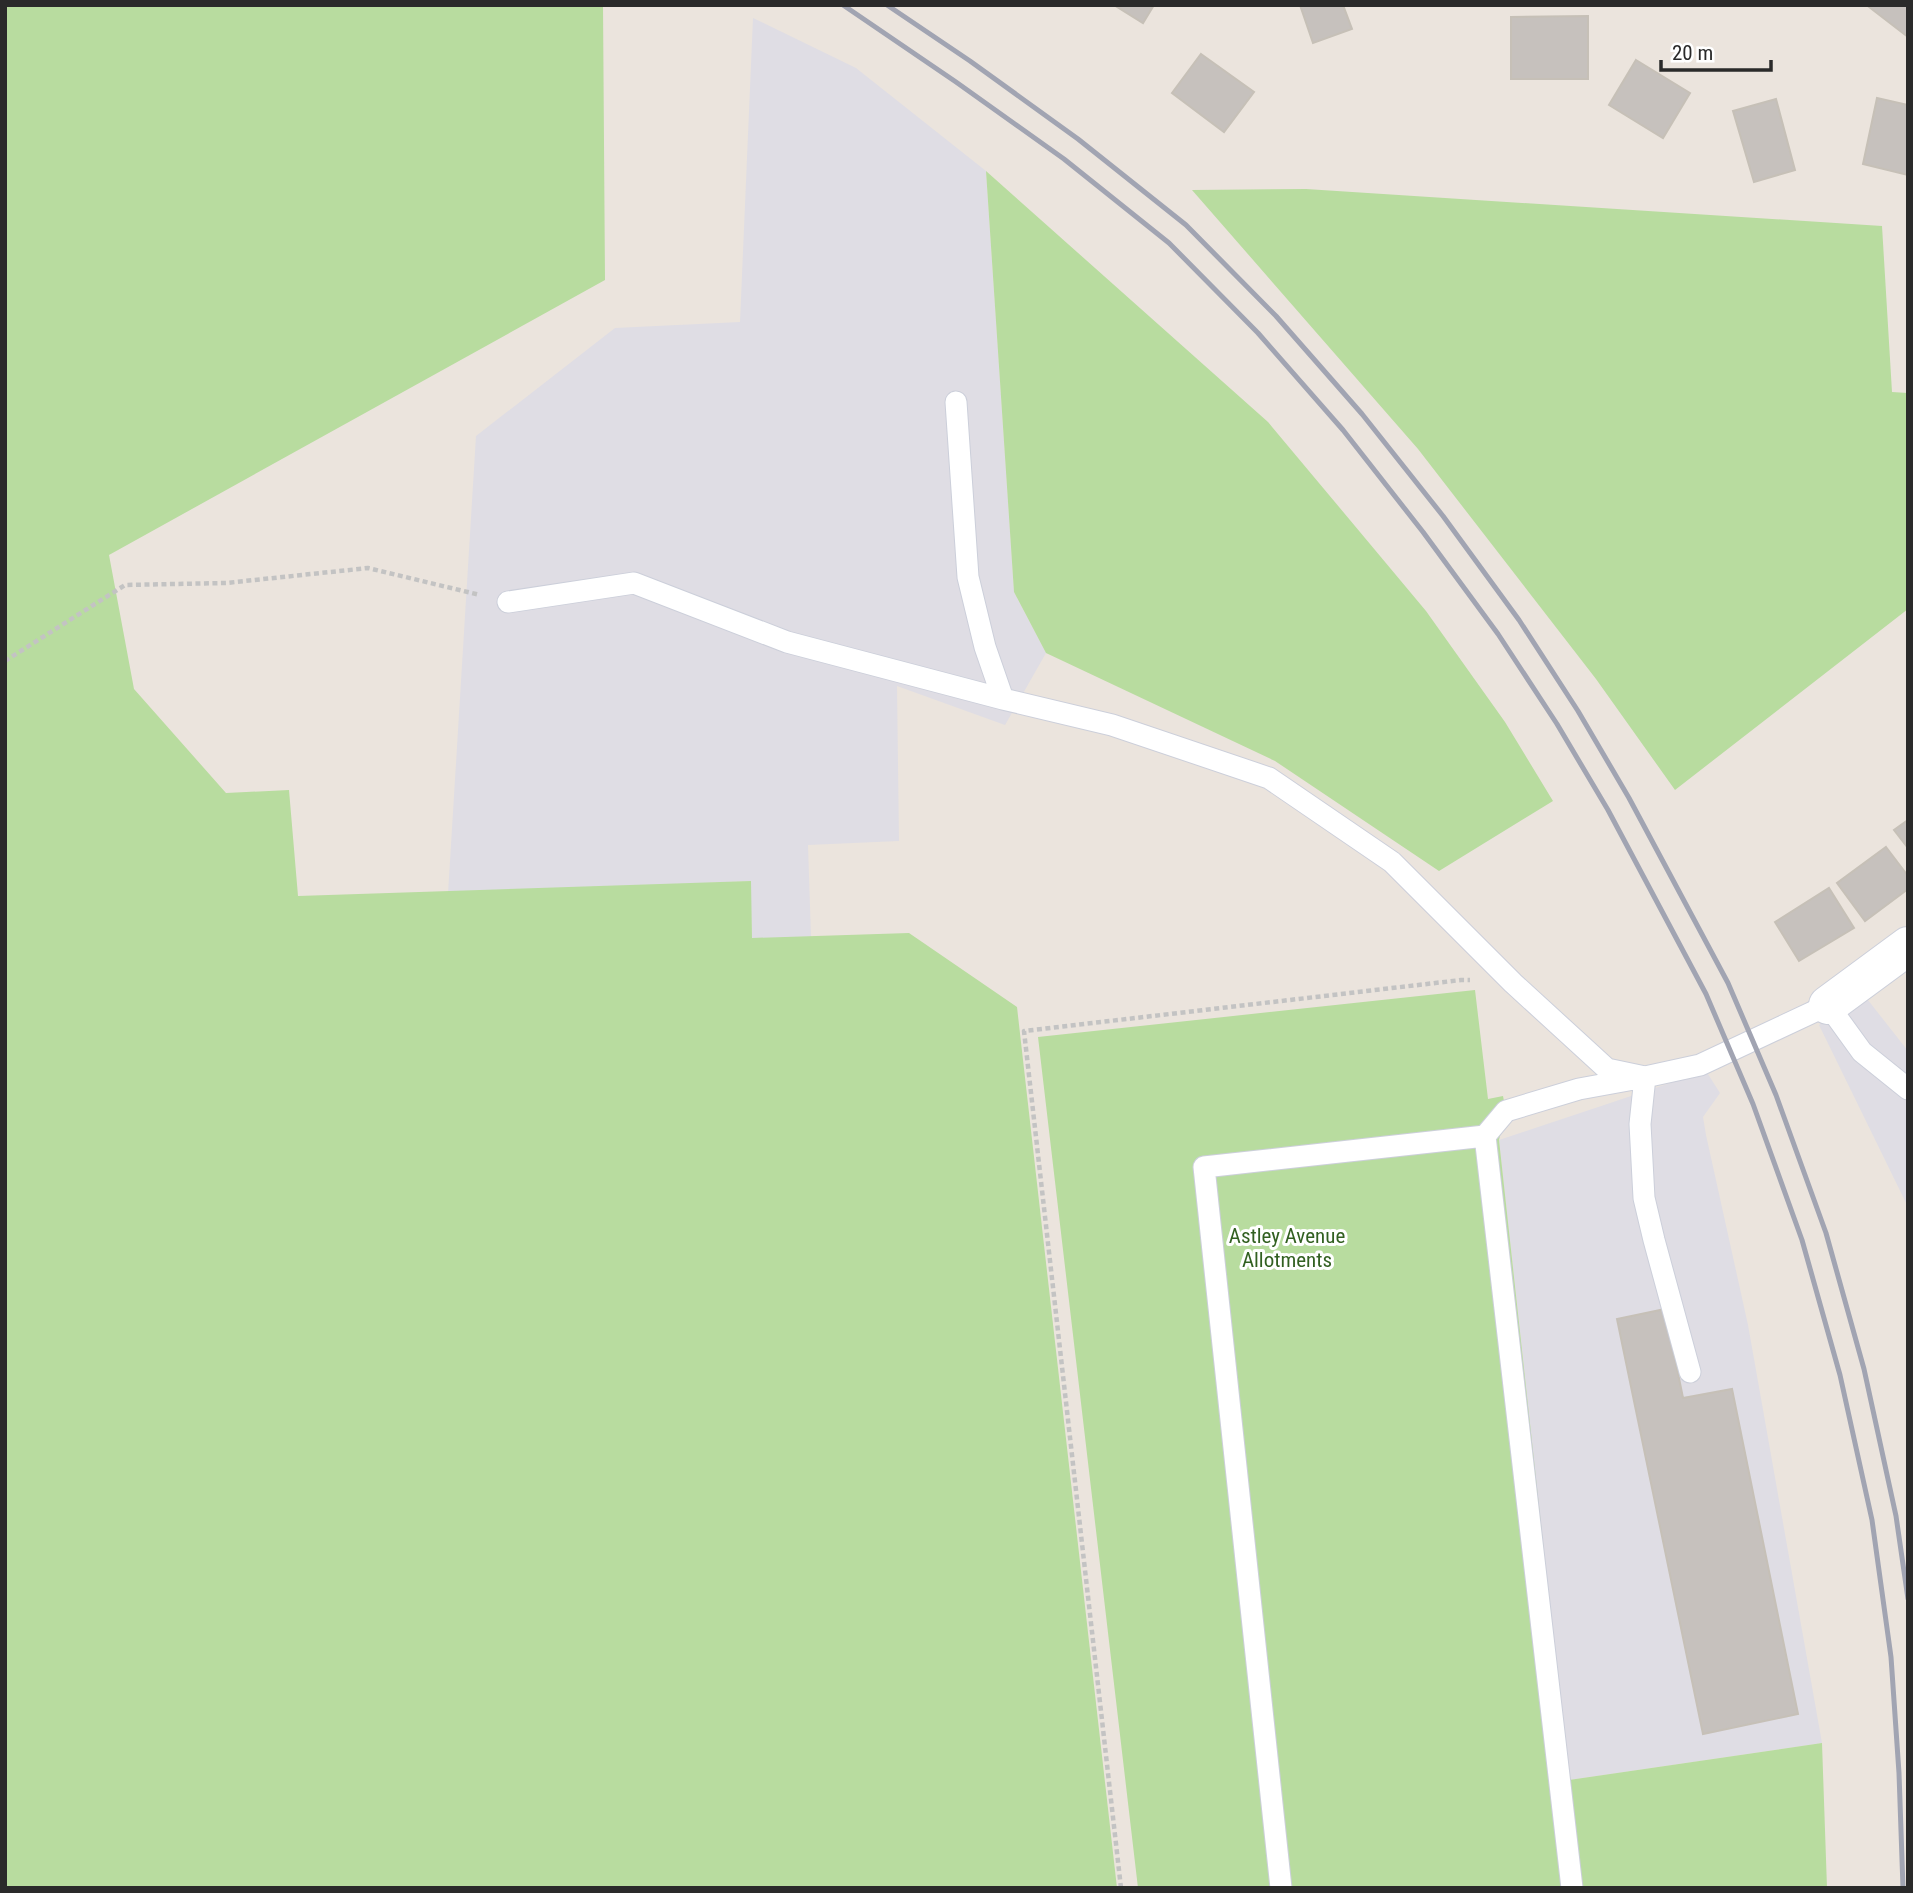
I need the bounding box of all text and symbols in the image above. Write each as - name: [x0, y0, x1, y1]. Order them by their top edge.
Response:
- scale bar: [1661, 28, 1771, 72]
- text: 20 m: [1672, 41, 1713, 65]
- park label: Astley Avenue Allotments: [1229, 1224, 1345, 1272]

